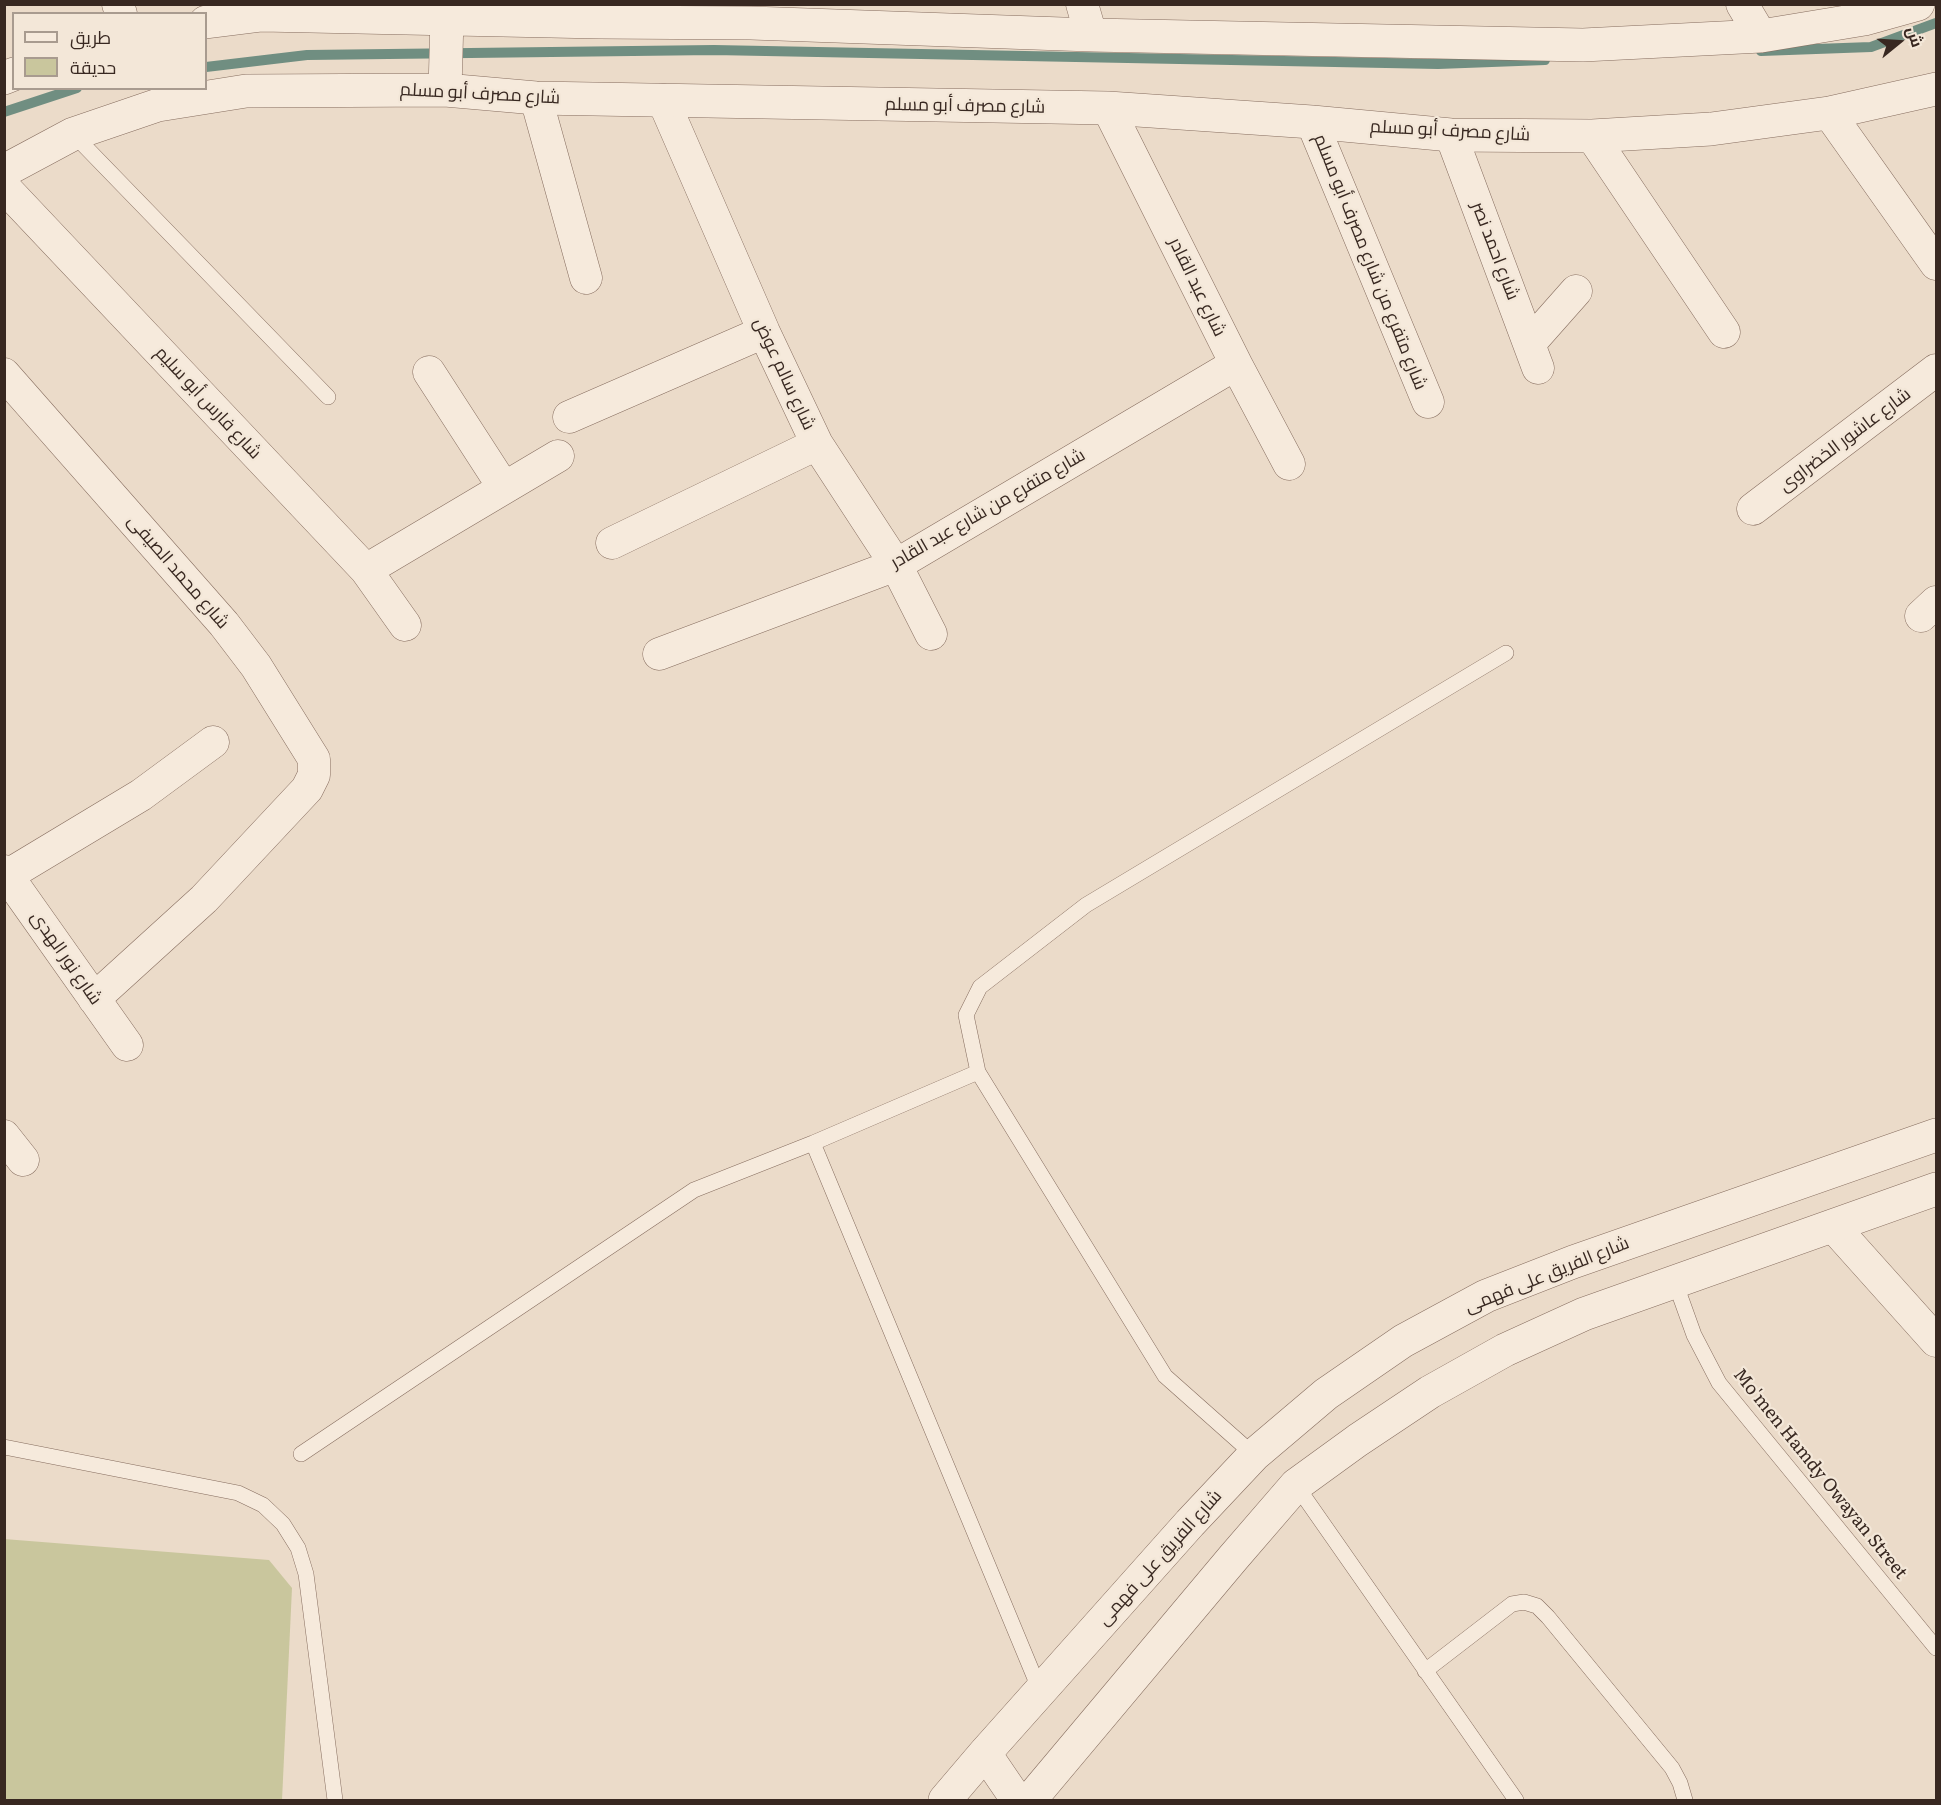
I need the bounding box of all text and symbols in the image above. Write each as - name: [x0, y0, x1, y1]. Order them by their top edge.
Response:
- legend: [12, 12, 207, 90]
- north arrow: [1869, 12, 1929, 72]
- text: طريق: [70, 23, 111, 50]
- text: ش: [1902, 23, 1931, 50]
- text: حديقة: [70, 53, 116, 80]
- street label: شارع مصرف أبو مسلم: [399, 79, 561, 109]
- street label: شارع مصرف أبو مسلم: [885, 94, 1045, 118]
- street label: شارع مصرف أبو مسلم: [1369, 116, 1531, 146]
- street label: شارع متفرع من شارع مصرف أبو مسلم: [1309, 131, 1431, 393]
- street label: شارع احمد نصر: [1466, 199, 1524, 303]
- street label: شارع عبد القادر: [1164, 234, 1230, 340]
- street label: شارع سالم عوض: [749, 314, 819, 434]
- street label: شارع فارس أبو سليم: [150, 342, 266, 464]
- street label: شارع عاشور الخضراوى: [1775, 383, 1915, 497]
- street label: شارع متفرع من شارع عبد القادر: [887, 444, 1089, 574]
- street label: شارع محمد الصيفى: [123, 511, 233, 633]
- street label: شارع نور الهدى: [26, 907, 106, 1009]
- street label: شارع الفريق على فهمى: [1462, 1232, 1632, 1318]
- street label: Mo'men Hamdy Owayan Street: [1728, 1364, 1912, 1584]
- street label: شارع الفريق على فهمى: [1093, 1486, 1227, 1630]

